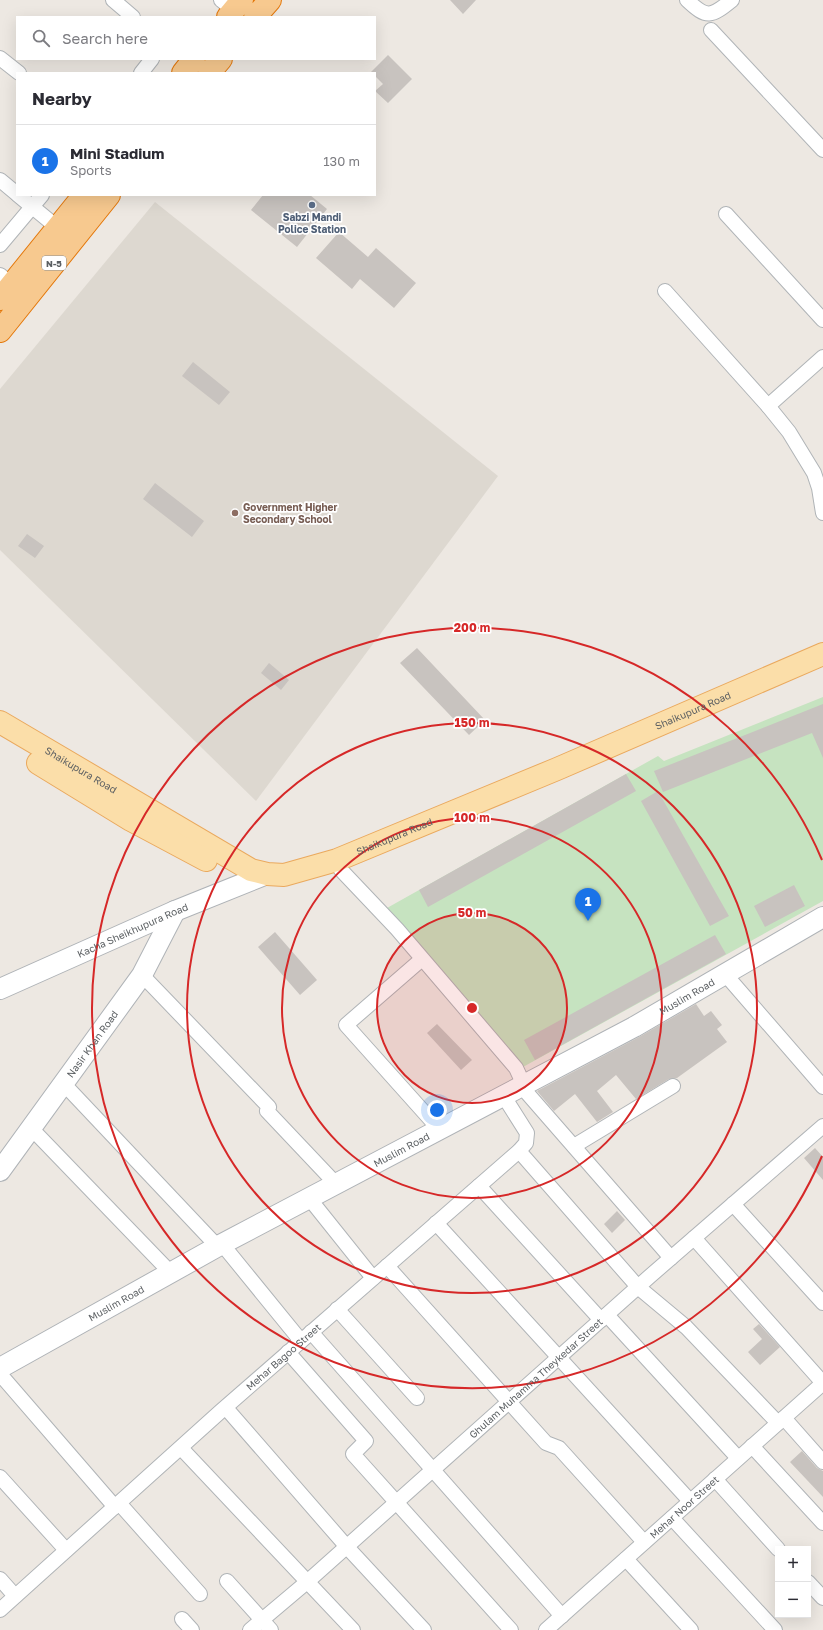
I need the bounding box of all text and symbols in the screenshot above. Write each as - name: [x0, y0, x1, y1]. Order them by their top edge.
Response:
- search box: [16, 16, 376, 60]
- icon: search: [30, 27, 52, 49]
- text: Search here: [62, 29, 148, 47]
- text: Nearby: [32, 88, 92, 109]
- text: Mini Stadium: [70, 144, 164, 162]
- text: 1: [42, 153, 48, 169]
- text: 130 m: [323, 153, 360, 169]
- text: Sports: [70, 162, 112, 178]
- marker: Sabzi Mandi Police Station: [307, 200, 317, 210]
- place label: Sabzi Mandi Police Station: [278, 211, 346, 235]
- road number: N-5: [42, 256, 66, 270]
- place label: Government Higher Secondary School: [243, 501, 337, 525]
- marker: Government Higher Secondary School: [230, 508, 240, 518]
- text: 200 m: [454, 620, 490, 635]
- street label: Shaikupura Road: [653, 689, 732, 732]
- text: 150 m: [455, 715, 489, 730]
- street label: Shaikupura Road: [43, 744, 119, 796]
- text: 100 m: [454, 810, 490, 825]
- street label: Shaikupura Road: [354, 815, 434, 857]
- pin: 1: [575, 888, 601, 921]
- street label: Kacha Sheikhupura Road: [75, 900, 190, 960]
- text: 50 m: [458, 905, 486, 920]
- street label: Muslim Road: [657, 976, 716, 1017]
- centre of rings: [465, 1001, 479, 1015]
- street label: Nasir Khan Road: [64, 1008, 120, 1080]
- your location: [427, 1100, 447, 1120]
- street label: Muslim Road: [371, 1130, 431, 1169]
- street label: Muslim Road: [86, 1283, 146, 1323]
- street label: Ghulam Muhamma Theykedar Street: [467, 1315, 605, 1441]
- street label: Mehar Bagoo Street: [243, 1321, 323, 1393]
- street label: Mehar Noor Street: [647, 1473, 721, 1541]
- map controls: [775, 1546, 811, 1618]
- button: +: [775, 1546, 811, 1582]
- button: −: [775, 1582, 811, 1618]

